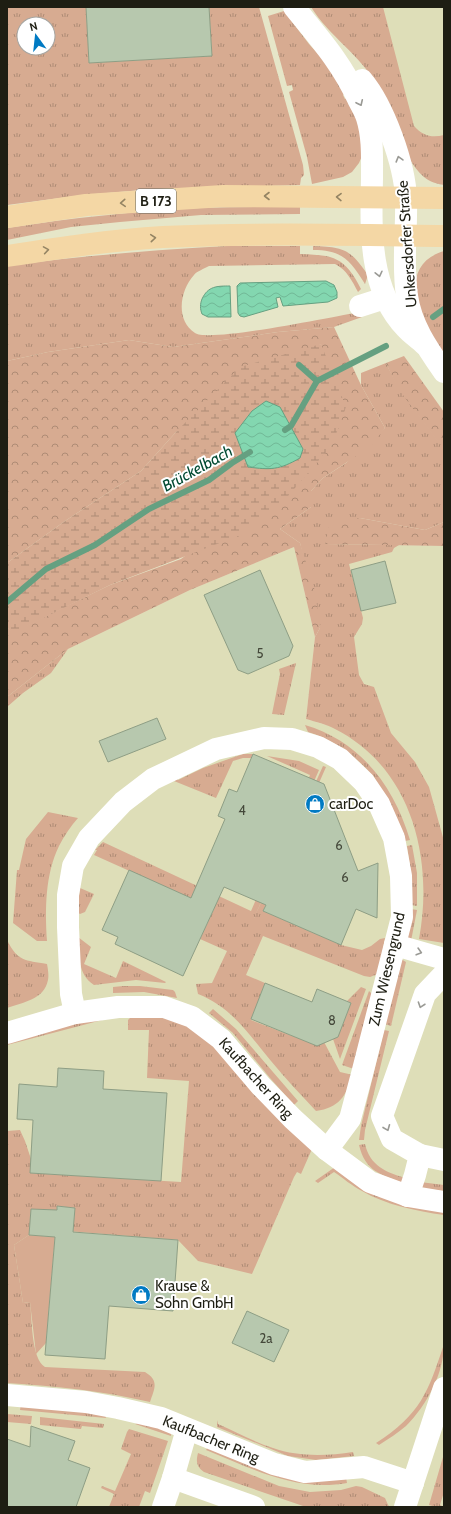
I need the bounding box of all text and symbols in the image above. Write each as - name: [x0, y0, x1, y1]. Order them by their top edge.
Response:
- north arrow: [16, 16, 56, 56]
- text: N: [28, 19, 39, 34]
- one-way arrow: [355, 99, 363, 107]
- one-way arrow: [395, 156, 403, 163]
- street label: Unkersdorfer Straße: [394, 179, 420, 308]
- road number: B 173: [136, 189, 176, 213]
- one-way arrow: [264, 192, 270, 200]
- one-way arrow: [336, 193, 342, 201]
- one-way arrow: [120, 198, 126, 207]
- one-way arrow: [150, 234, 156, 243]
- one-way arrow: [42, 246, 49, 255]
- one-way arrow: [374, 271, 382, 277]
- water label: Brückelbach: [159, 441, 236, 496]
- house number: 5: [256, 645, 264, 661]
- shop icon: carDoc: [304, 793, 326, 815]
- place label: carDoc: [329, 795, 374, 813]
- house number: 4: [238, 802, 246, 818]
- house number: 6: [335, 837, 343, 853]
- house number: 6: [341, 869, 349, 885]
- street label: Zum Wiesengrund: [365, 910, 409, 1028]
- one-way arrow: [416, 947, 423, 956]
- one-way arrow: [417, 1001, 426, 1008]
- house number: 8: [328, 1012, 336, 1028]
- street label: Kaufbacher Ring: [215, 1034, 297, 1123]
- one-way arrow: [382, 1123, 390, 1131]
- place label: Krause & Sohn GmbH: [155, 1277, 234, 1312]
- shop icon: Krause & Sohn GmbH: [130, 1284, 152, 1306]
- house number: 2a: [259, 1330, 273, 1346]
- street label: Kaufbacher Ring: [160, 1411, 262, 1467]

